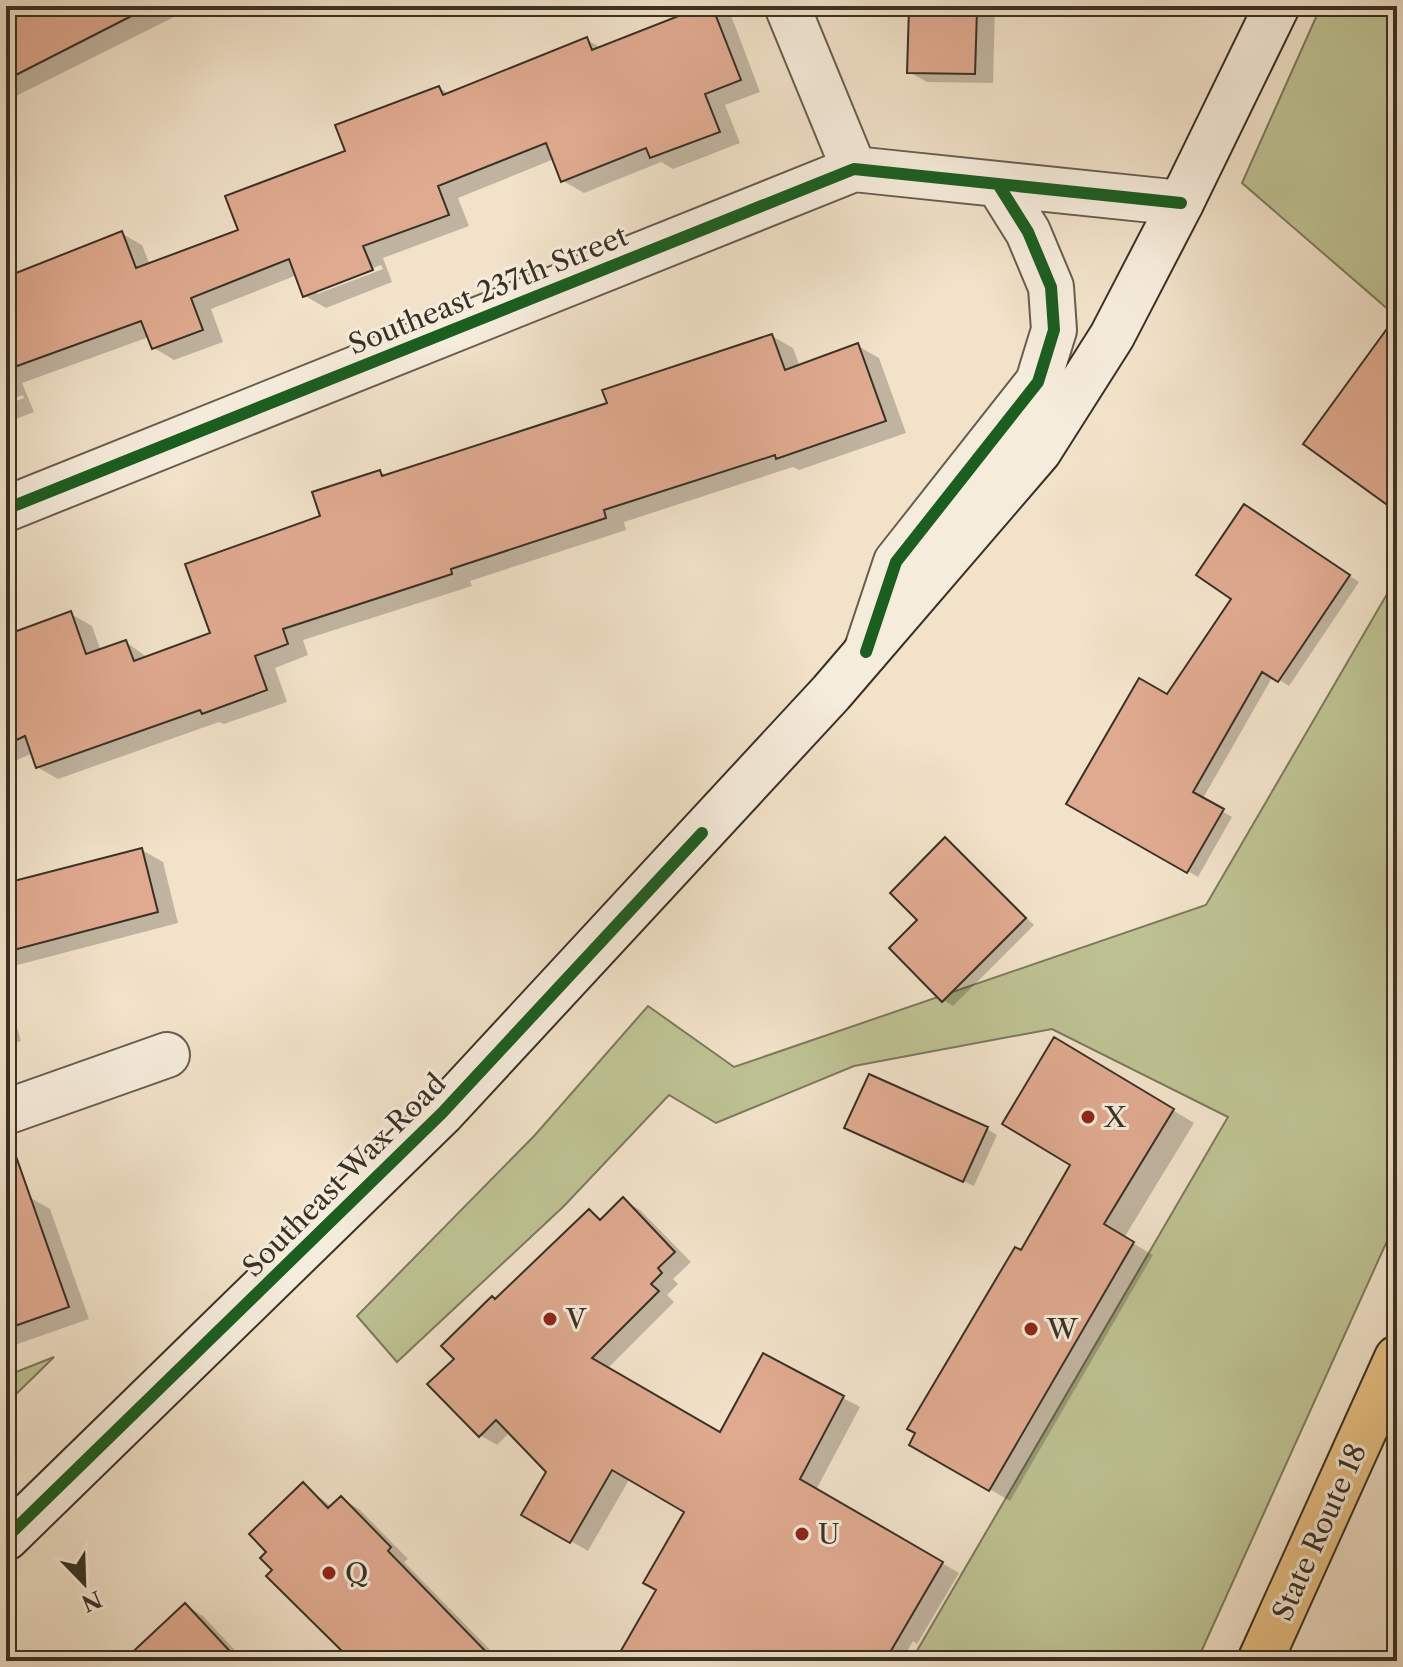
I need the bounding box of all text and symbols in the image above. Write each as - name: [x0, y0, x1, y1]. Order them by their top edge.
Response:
- street label: Southeast 237th Street: [343, 218, 633, 362]
- street label: Southeast Wax Road: [235, 1066, 453, 1284]
- place label: X: [1103, 1100, 1127, 1134]
- marker: X: [1079, 1108, 1097, 1126]
- place label: V: [565, 1302, 587, 1336]
- marker: V: [541, 1310, 559, 1328]
- place label: W: [1046, 1312, 1079, 1346]
- marker: W: [1022, 1320, 1040, 1338]
- street label: State Route 18: [1265, 1438, 1373, 1626]
- place label: U: [818, 1517, 840, 1551]
- marker: U: [793, 1525, 811, 1543]
- north arrow: [44, 1543, 124, 1623]
- place label: Q: [345, 1556, 368, 1590]
- marker: Q: [320, 1564, 338, 1582]
- text: N: [78, 1585, 106, 1617]

